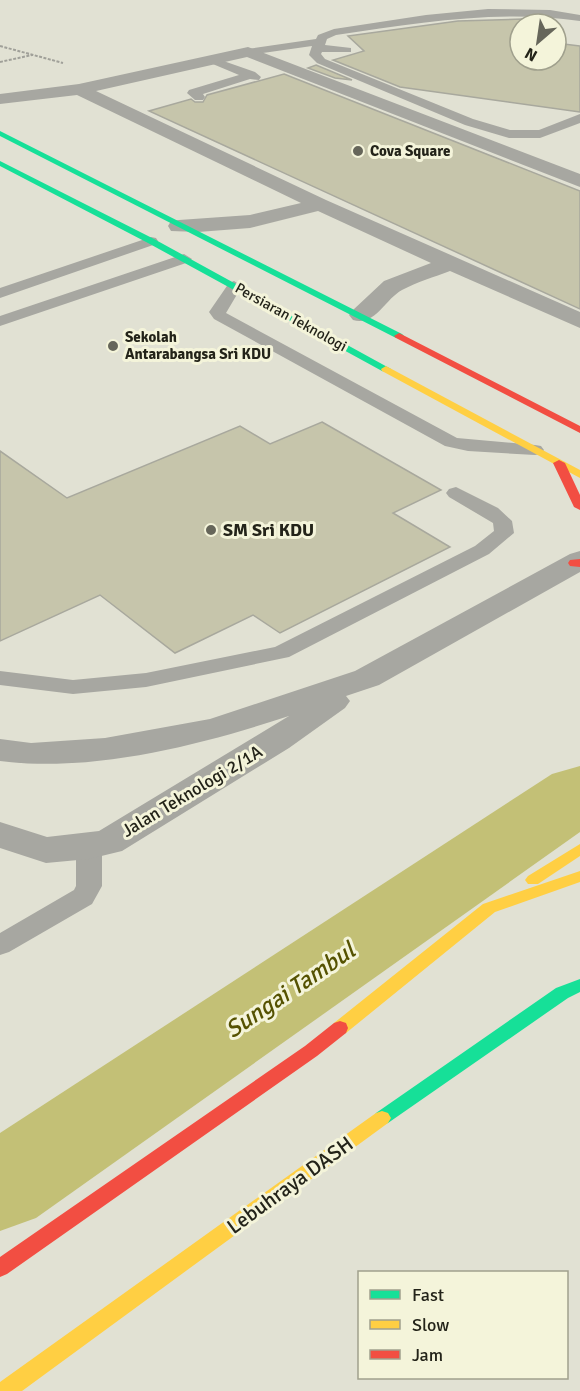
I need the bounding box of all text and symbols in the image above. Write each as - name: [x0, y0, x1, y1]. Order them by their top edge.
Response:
- north arrow: [508, 12, 568, 72]
- text: N: [521, 43, 541, 66]
- place label: Cova Square: [370, 142, 450, 160]
- marker: Cova Square: [351, 144, 365, 158]
- street label: Persiaran Teknologi: [232, 279, 350, 355]
- place label: Sekolah Antarabangsa Sri KDU: [125, 328, 271, 363]
- marker: Sekolah Antarabangsa Sri KDU: [106, 339, 120, 353]
- place label: SM Sri KDU: [223, 519, 314, 541]
- marker: SM Sri KDU: [204, 523, 218, 537]
- street label: Jalan Teknologi 2/1A: [118, 740, 266, 842]
- water label: Sungai Tambul: [219, 934, 362, 1044]
- street label: Lebuhraya DASH: [222, 1130, 358, 1240]
- legend: [358, 1271, 568, 1379]
- text: Fast: [412, 1284, 444, 1306]
- text: Slow: [412, 1314, 449, 1336]
- text: Jam: [412, 1344, 443, 1366]

